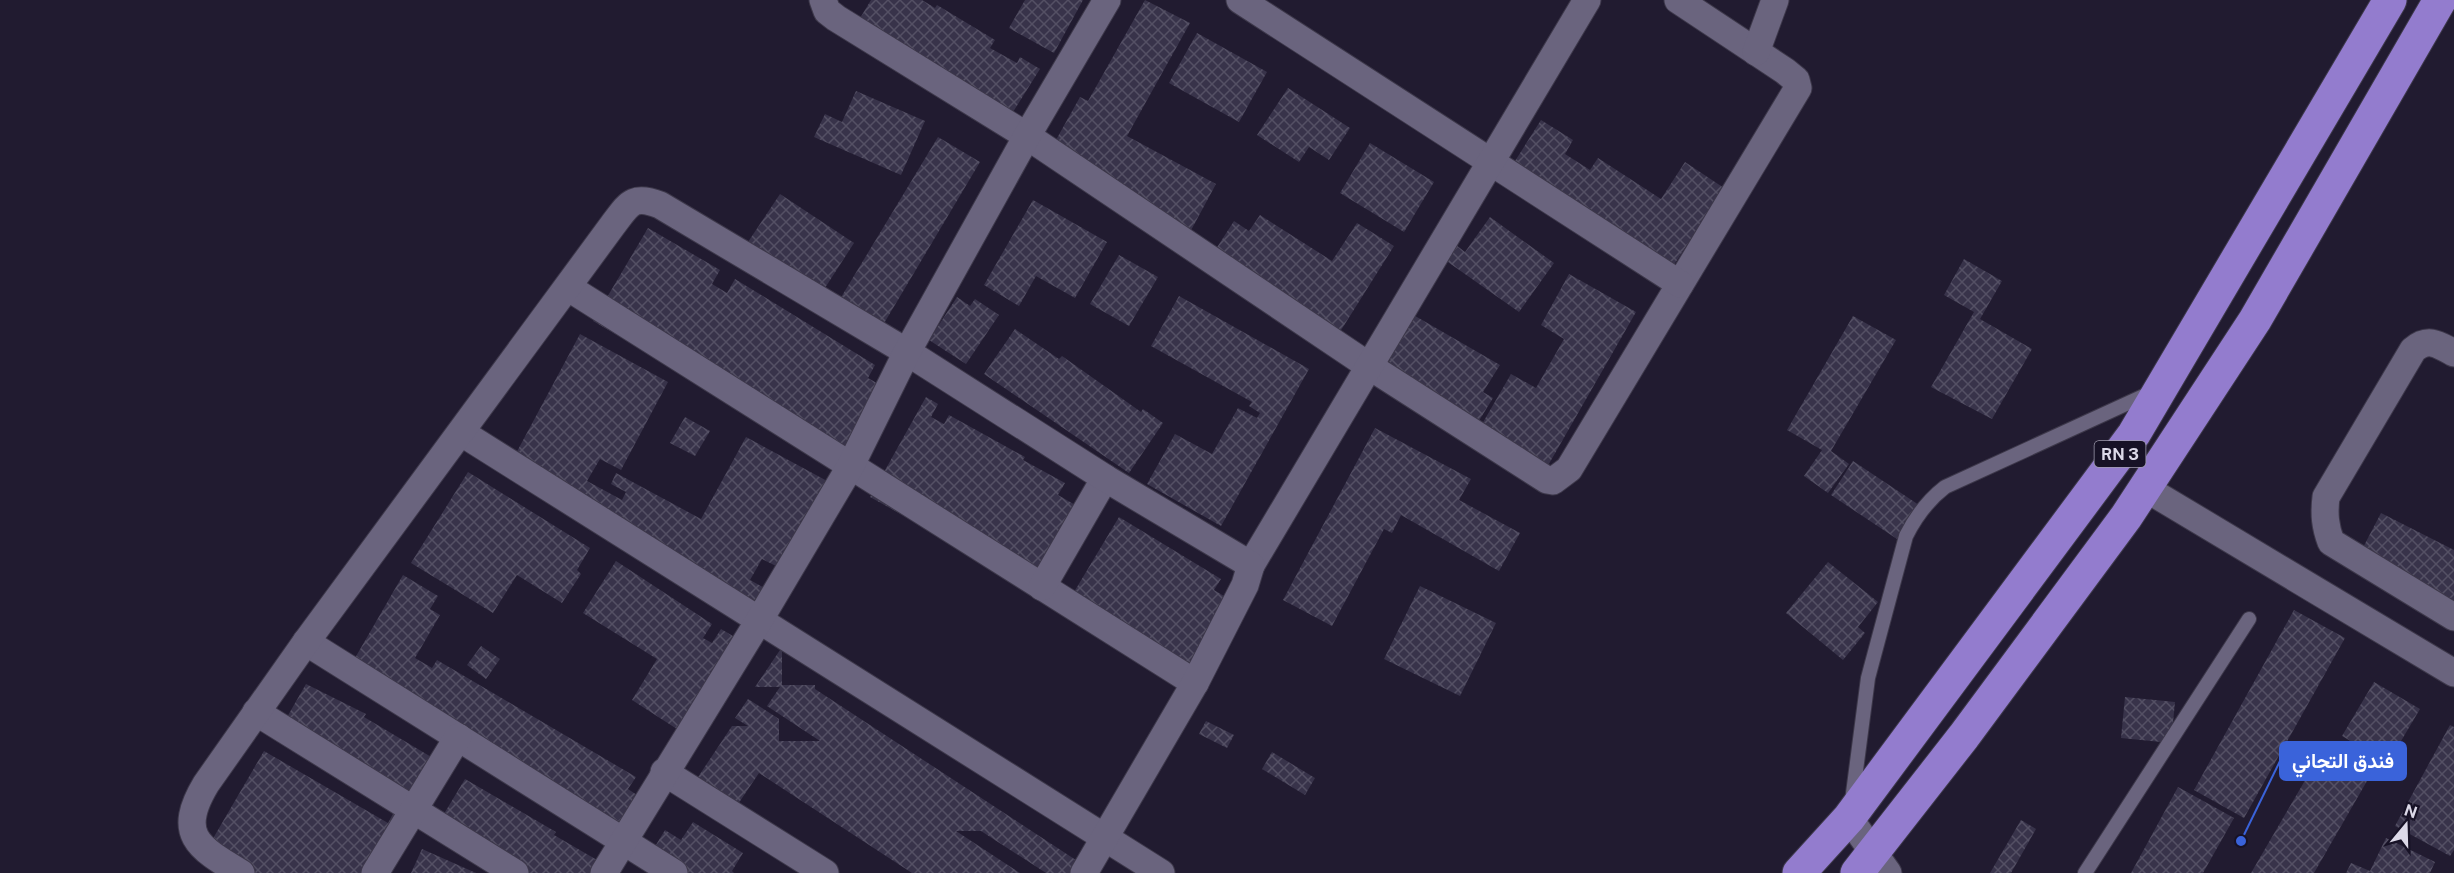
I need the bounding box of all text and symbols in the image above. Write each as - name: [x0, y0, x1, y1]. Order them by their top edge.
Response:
- road number: RN 3: [2094, 441, 2146, 467]
- callout: فندق التجاني: [2280, 742, 2406, 780]
- text: فندق التجاني: [2292, 749, 2394, 778]
- north arrow: [2376, 795, 2436, 855]
- text: N: [2402, 800, 2420, 822]

